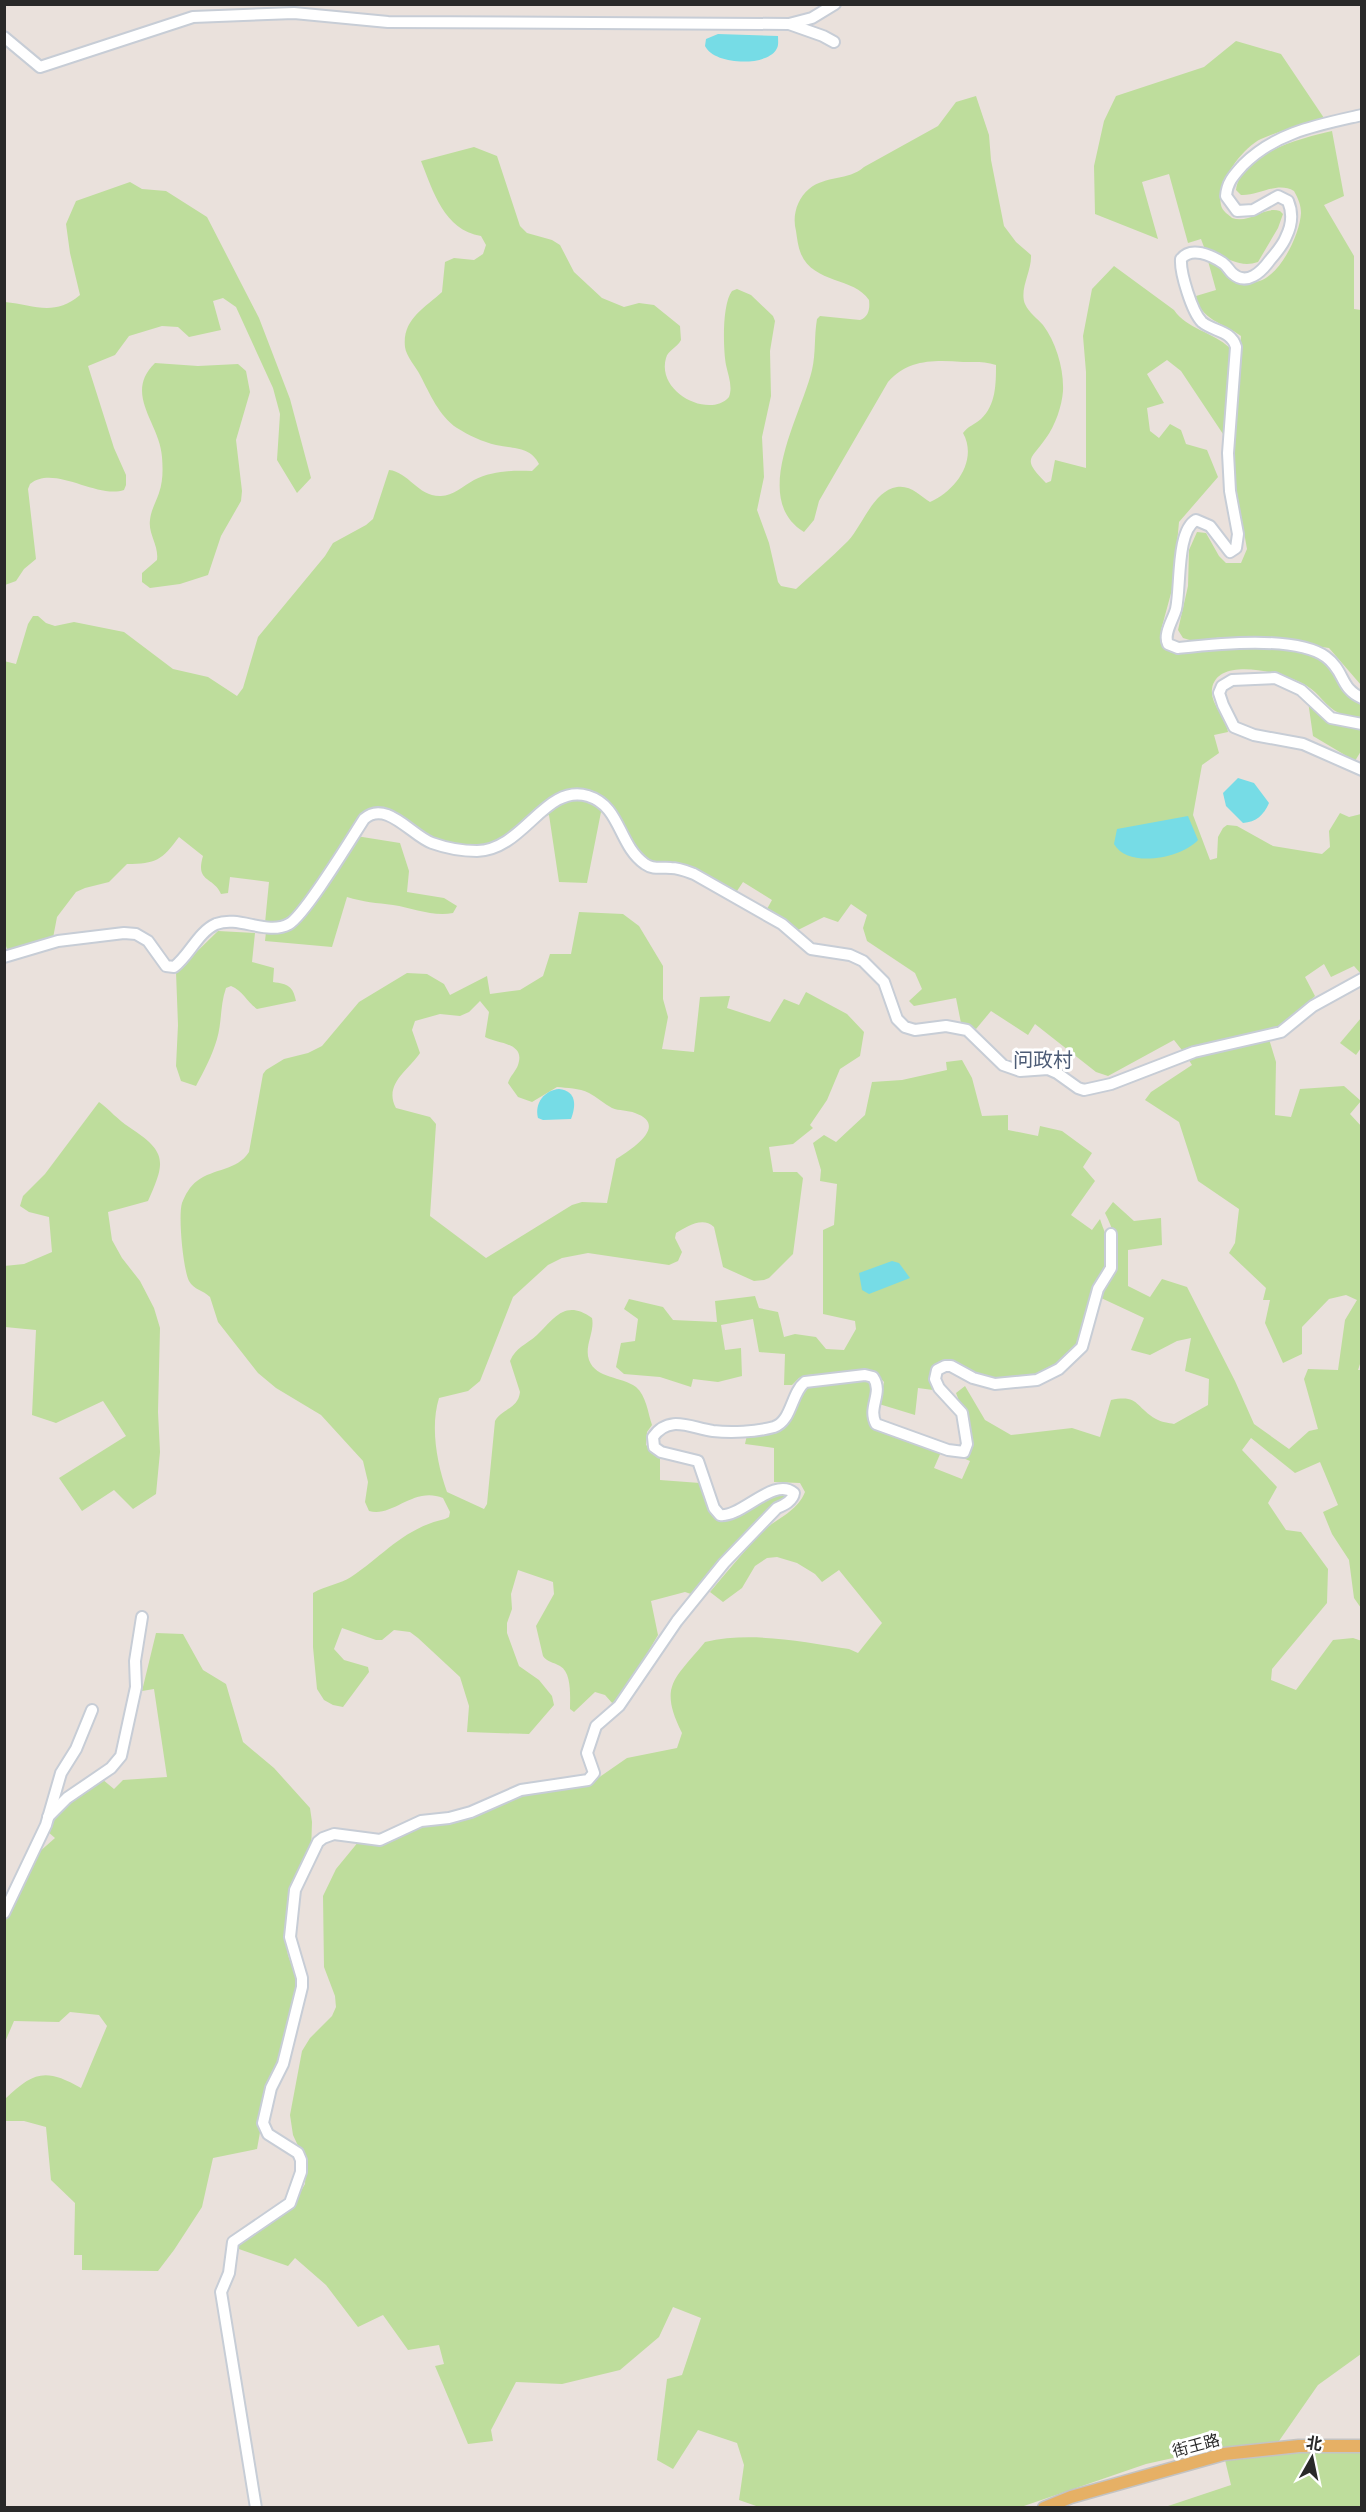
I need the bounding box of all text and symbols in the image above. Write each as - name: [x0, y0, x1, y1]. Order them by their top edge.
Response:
- district label: 问政村: [1013, 1047, 1073, 1071]
- north arrow: [1282, 2428, 1342, 2488]
- street label: 街王路: [1170, 2429, 1222, 2461]
- text: 北: [1305, 2432, 1324, 2454]

